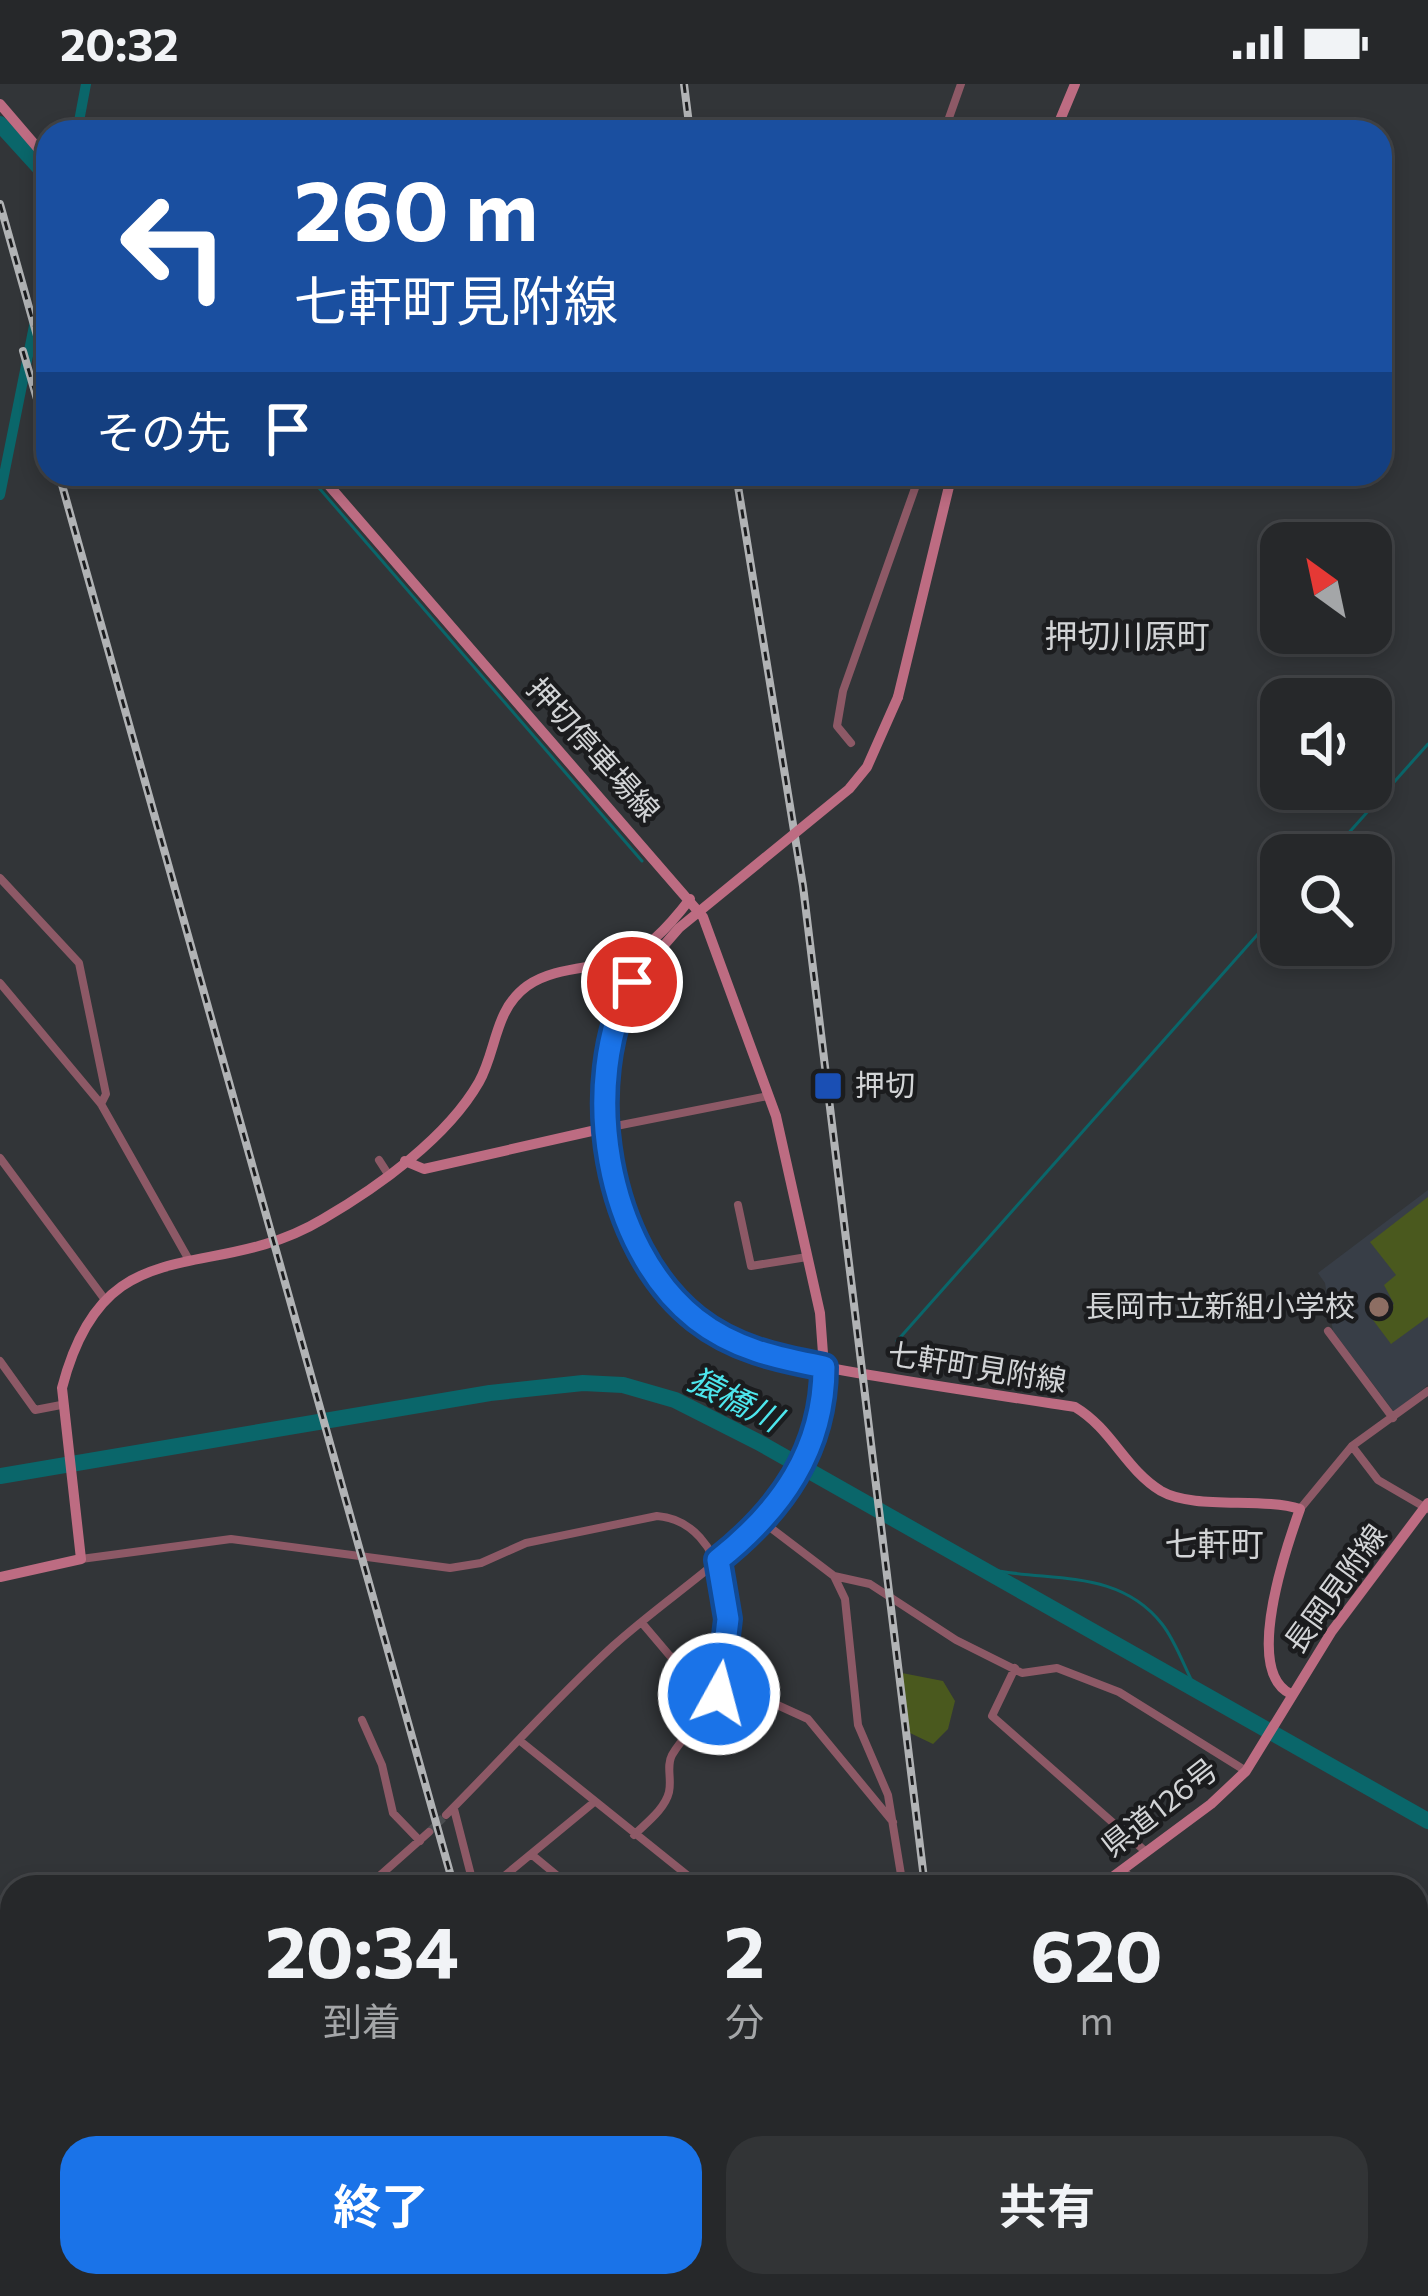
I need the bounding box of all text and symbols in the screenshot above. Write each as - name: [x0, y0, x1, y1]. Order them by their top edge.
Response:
- text: 20:32: [60, 15, 179, 70]
- text: 260 m: [294, 156, 538, 258]
- icon: left: [96, 168, 252, 324]
- text: 七軒町見附線: [294, 266, 618, 332]
- icon: arrive: [255, 396, 321, 462]
- text: その先: [96, 403, 231, 458]
- north arrow: [1260, 522, 1392, 654]
- map controls: [1260, 522, 1392, 966]
- district label: 押切川原町: [1045, 614, 1210, 655]
- street label: 押切停車場線: [521, 669, 669, 828]
- button: sound: [1260, 678, 1392, 810]
- button: search: [1260, 834, 1392, 966]
- pin: [581, 931, 683, 1033]
- icon: arrive: [599, 949, 665, 1015]
- place label: 押切: [855, 1065, 915, 1102]
- marker: 押切: [812, 1070, 844, 1102]
- place label: 長岡市立新組小学校: [1085, 1286, 1355, 1323]
- marker: 長岡市立新組小学校: [1366, 1294, 1392, 1320]
- street label: 七軒町見附線: [886, 1333, 1069, 1398]
- water label: 猿橋川: [682, 1357, 792, 1440]
- street label: 長岡見附線: [1275, 1516, 1393, 1659]
- district label: 七軒町: [1165, 1522, 1264, 1563]
- position arrow: [656, 1631, 782, 1757]
- street label: 県道126号: [1093, 1749, 1224, 1863]
- text: 20:34: [265, 1905, 459, 1993]
- text: 2: [724, 1905, 765, 1993]
- text: 620: [1030, 1909, 1163, 1997]
- text: m: [1080, 1995, 1114, 2043]
- text: 到着: [323, 1996, 401, 2044]
- text: 分: [725, 1996, 764, 2044]
- button: 終了: [60, 2136, 702, 2274]
- button: 共有: [726, 2136, 1368, 2274]

